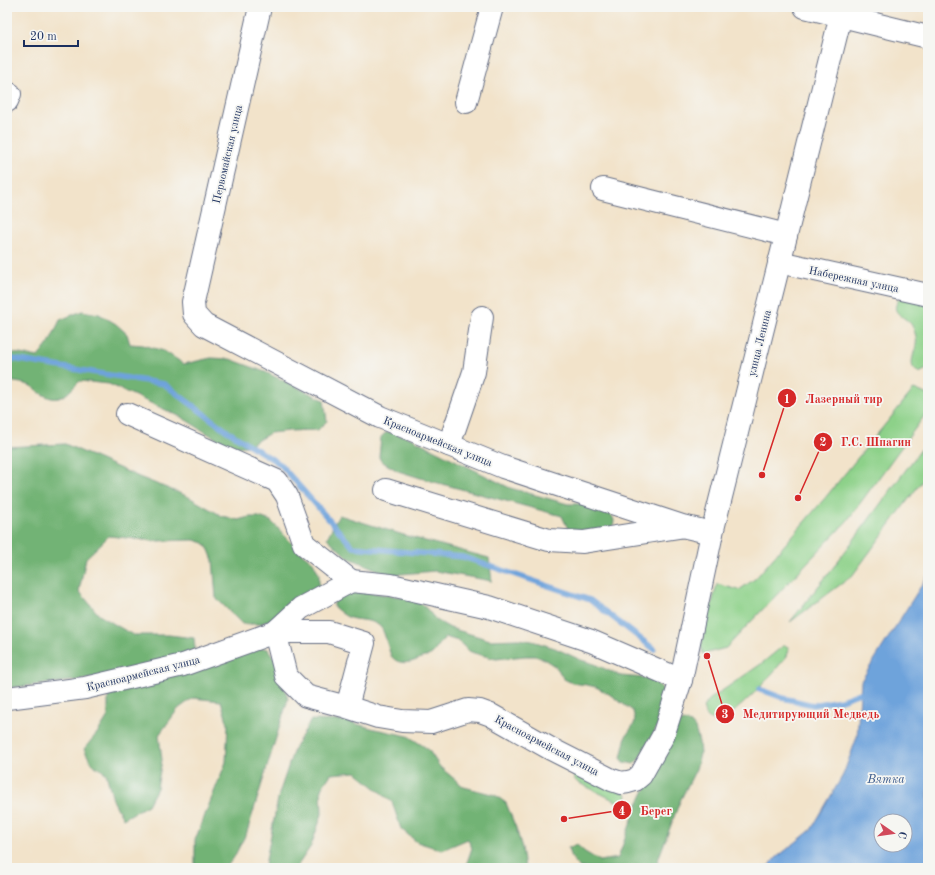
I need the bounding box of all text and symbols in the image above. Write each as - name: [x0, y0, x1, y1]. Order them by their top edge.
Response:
- scale bar: [24, 22, 78, 48]
- text: 20 m: [30, 31, 57, 43]
- street label: Первомайская улица: [212, 104, 245, 205]
- street label: Набережная улица: [808, 266, 900, 295]
- street label: улица Ленина: [747, 308, 774, 378]
- callout: Лазерный тир: [777, 386, 891, 410]
- text: 1: [784, 394, 790, 406]
- text: Лазерный тир: [805, 394, 883, 406]
- street label: Красноармейская улица: [381, 415, 494, 470]
- callout: Г.С. Шпагин: [813, 430, 919, 454]
- text: 2: [820, 437, 827, 449]
- text: Г.С. Шпагин: [841, 437, 911, 449]
- street label: Красноармейская улица: [85, 655, 202, 694]
- callout: Медитирующий Медведь: [715, 702, 887, 726]
- text: 3: [722, 709, 729, 721]
- text: Медитирующий Медведь: [743, 709, 879, 721]
- street label: Красноармейская улица: [492, 714, 601, 779]
- water label: Вятка: [866, 774, 905, 786]
- callout: Берег: [612, 798, 679, 822]
- text: 4: [619, 806, 626, 818]
- text: Берег: [640, 806, 672, 818]
- north arrow: [873, 813, 913, 853]
- text: С: [895, 830, 907, 840]

